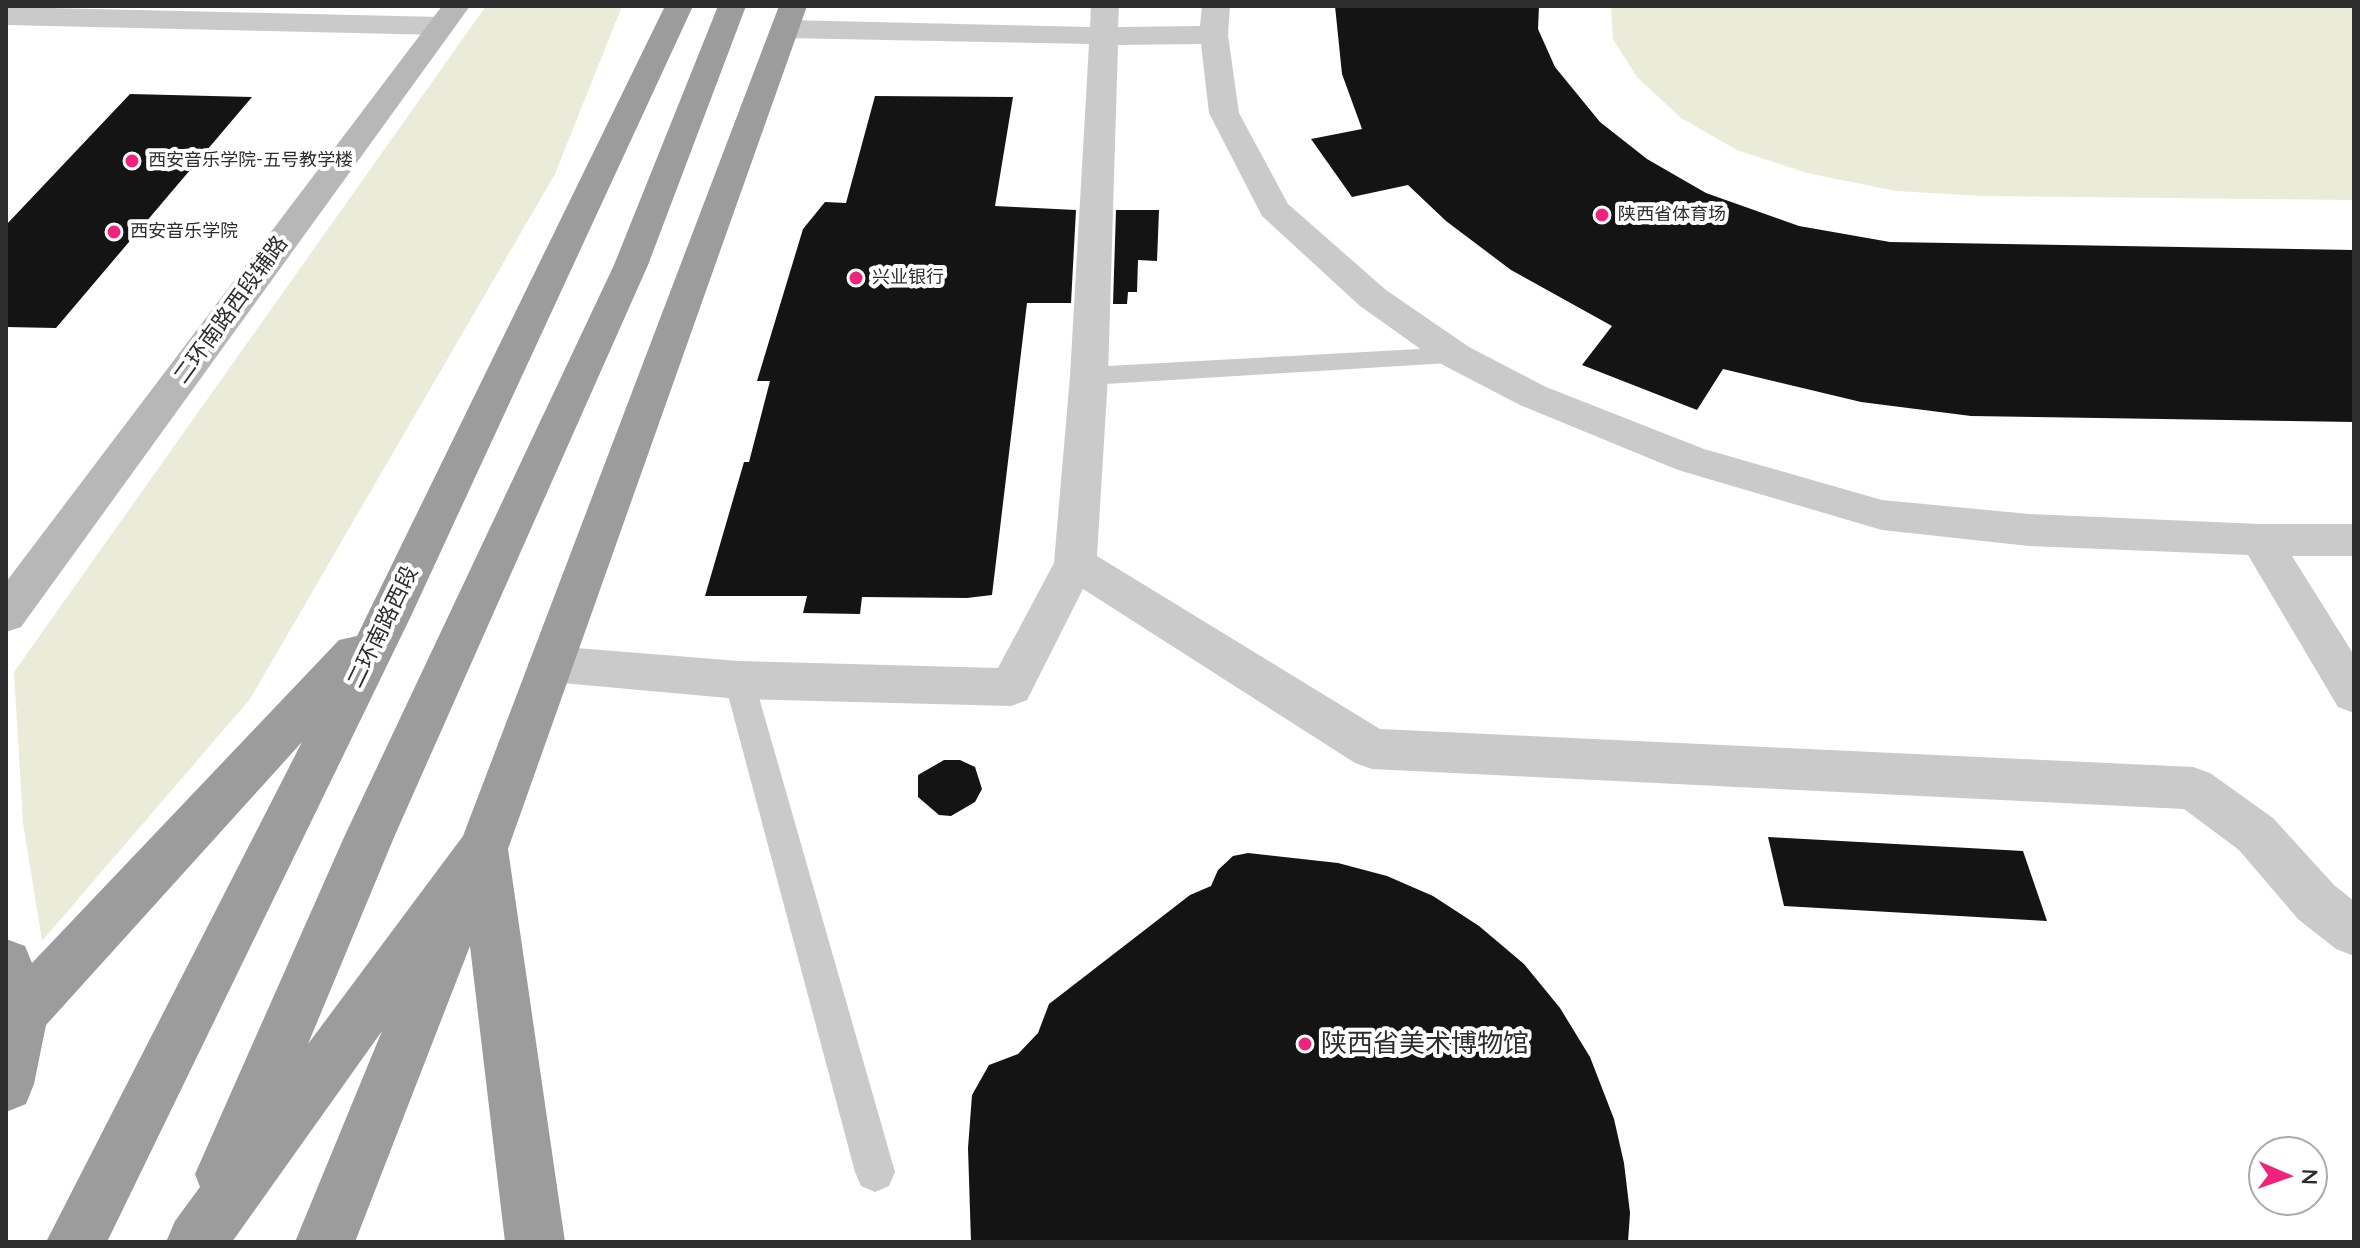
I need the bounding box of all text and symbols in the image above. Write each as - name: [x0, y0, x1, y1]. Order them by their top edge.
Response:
- place label: 西安音乐学院-五号教学楼: [148, 150, 353, 172]
- marker: 西安音乐学院-五号教学楼: [123, 152, 141, 170]
- place label: 陕西省体育场: [1618, 204, 1726, 226]
- marker: 陕西省体育场: [1593, 206, 1611, 224]
- place label: 西安音乐学院: [130, 221, 238, 243]
- marker: 西安音乐学院: [105, 223, 123, 241]
- street label: 二环南路西段辅路: [169, 231, 293, 389]
- place label: 兴业银行: [872, 267, 944, 289]
- marker: 兴业银行: [847, 269, 865, 287]
- street label: 二环南路西段: [342, 562, 424, 692]
- place label: 陕西省美术博物馆: [1321, 1028, 1529, 1060]
- marker: 陕西省美术博物馆: [1296, 1035, 1314, 1053]
- north arrow: [2248, 1136, 2328, 1216]
- text: N: [2296, 1168, 2324, 1185]

